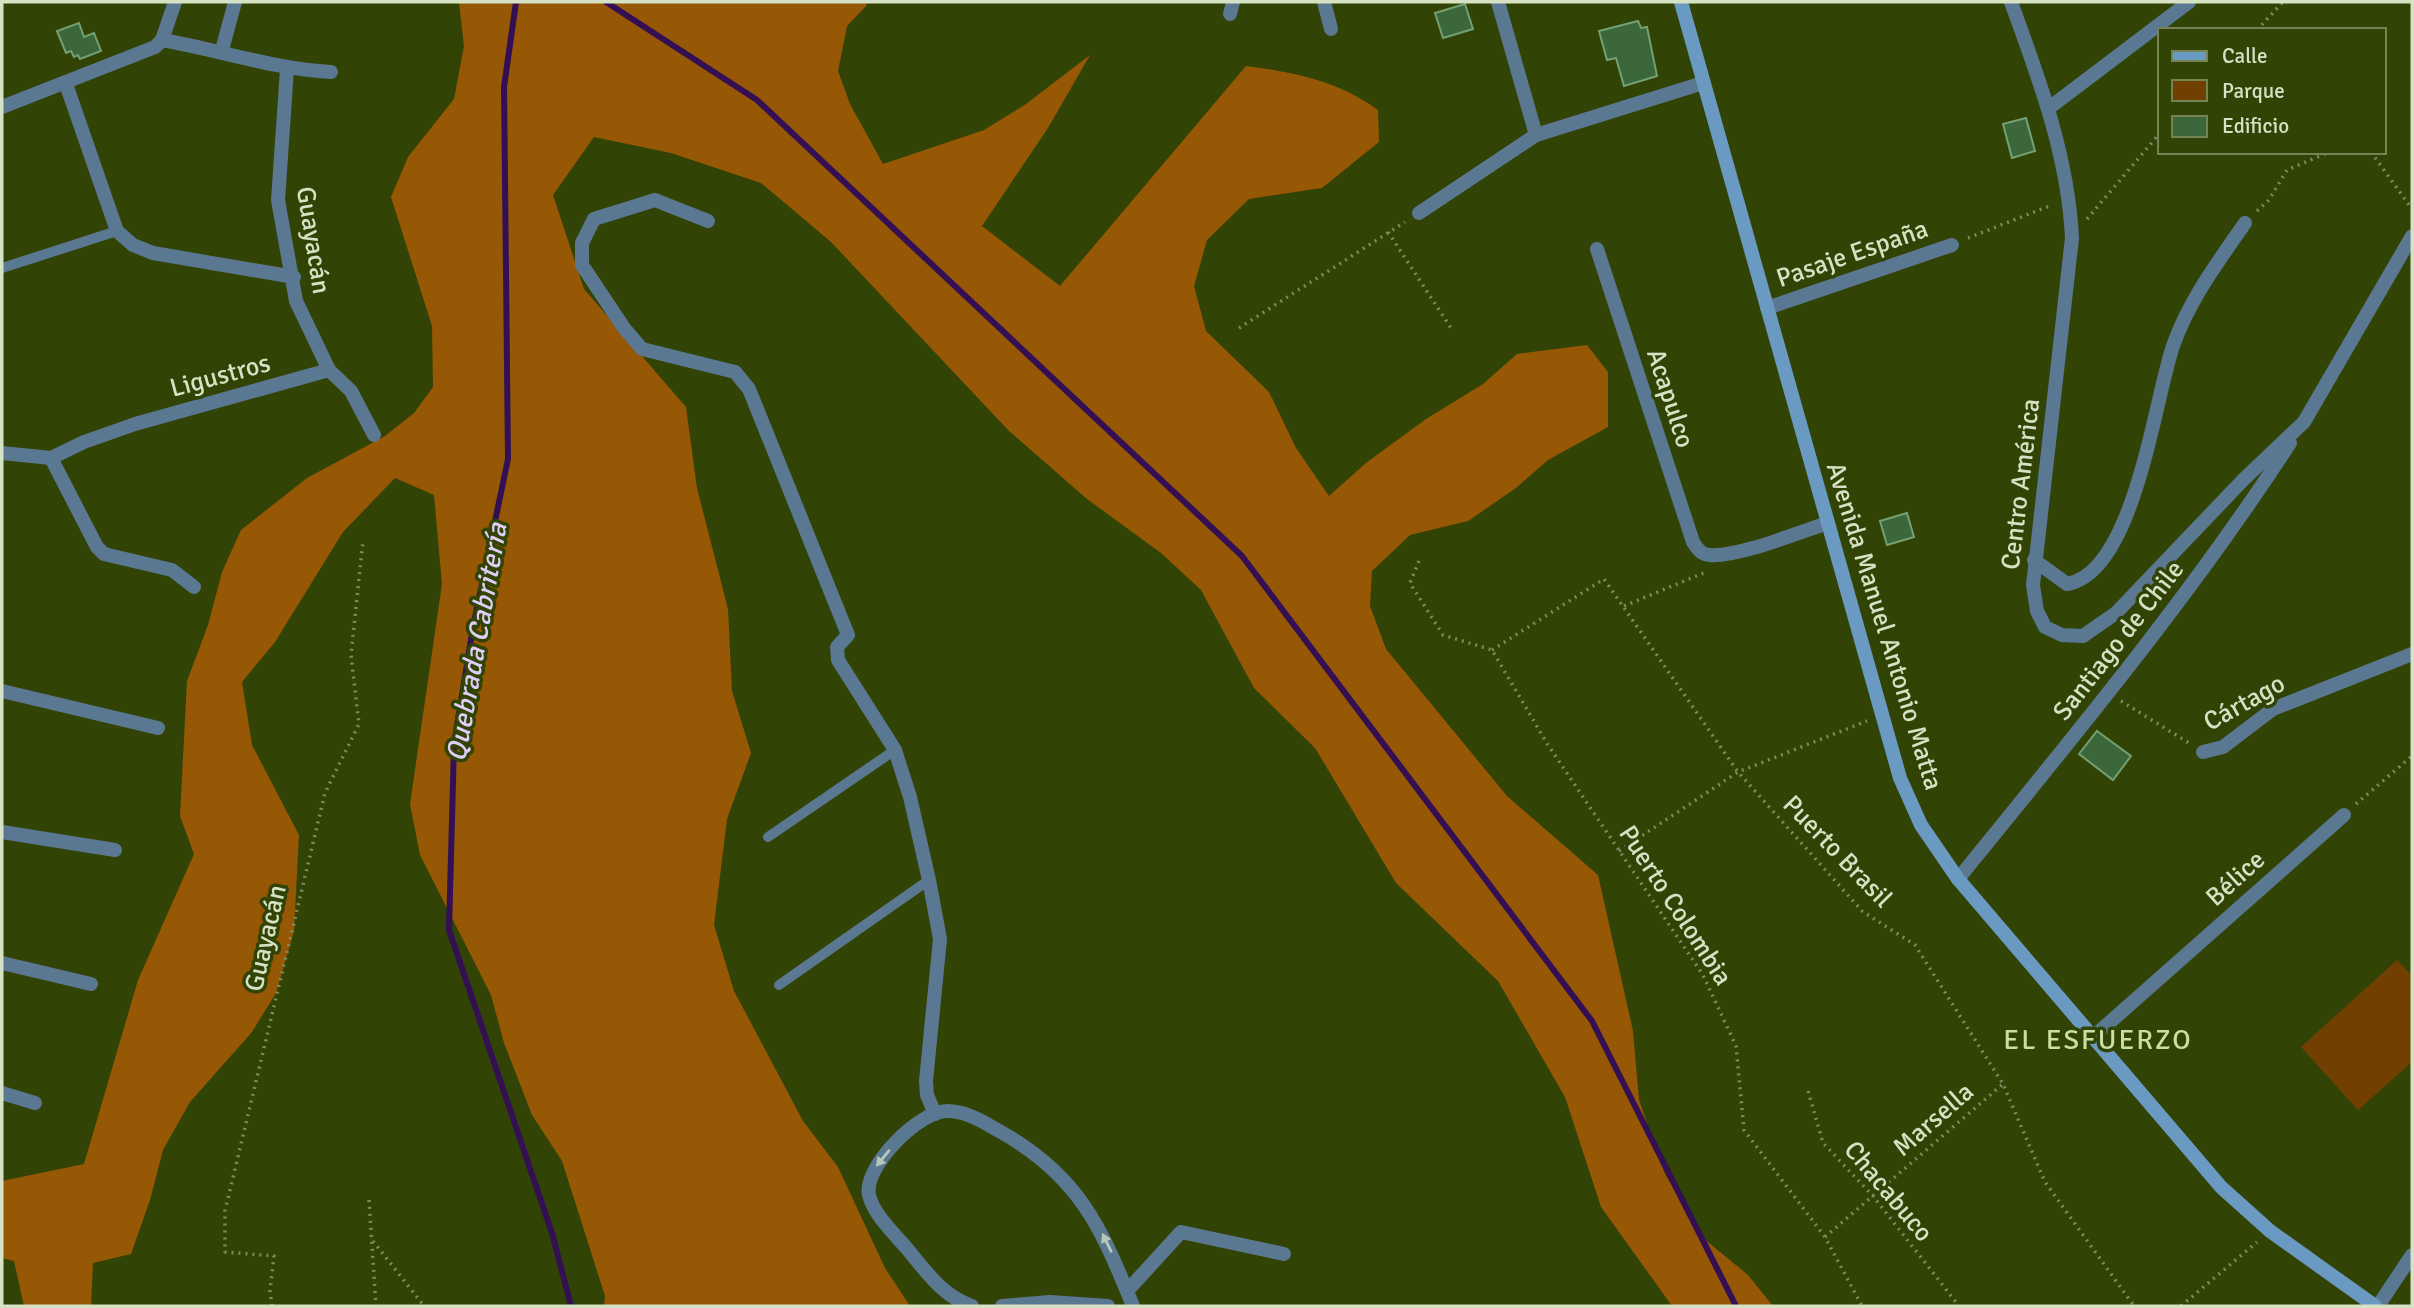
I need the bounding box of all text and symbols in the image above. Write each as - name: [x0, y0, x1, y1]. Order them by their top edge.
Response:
- legend: [2158, 28, 2386, 154]
- text: Calle: [2222, 43, 2268, 69]
- text: Parque: [2222, 78, 2285, 104]
- text: Edificio: [2222, 113, 2289, 139]
- street label: Guayacán: [289, 184, 337, 296]
- street label: Pasaje España: [1772, 213, 1932, 295]
- street label: Acapulco: [1639, 345, 1701, 452]
- street label: Ligustros: [167, 347, 274, 405]
- street label: Centro América: [1995, 397, 2047, 572]
- street label: Avenida Manuel Antonio Matta: [1819, 459, 1949, 794]
- water label: Quebrada Cabritería: [439, 519, 515, 764]
- street label: Santiago de Chile: [2046, 554, 2191, 727]
- street label: Cártago: [2198, 667, 2291, 738]
- street label: Puerto Brasil: [1776, 789, 1899, 915]
- street label: Puerto Colombia: [1612, 820, 1739, 992]
- street label: Bélice: [2200, 844, 2272, 914]
- street label: Guayacán: [238, 882, 294, 995]
- district label: EL ESFUERZO: [2003, 1023, 2193, 1057]
- street label: Marsella: [1887, 1076, 1981, 1163]
- street label: Chacabuco: [1837, 1135, 1940, 1249]
- one-way arrow: [876, 1148, 891, 1166]
- one-way arrow: [1101, 1233, 1112, 1253]

